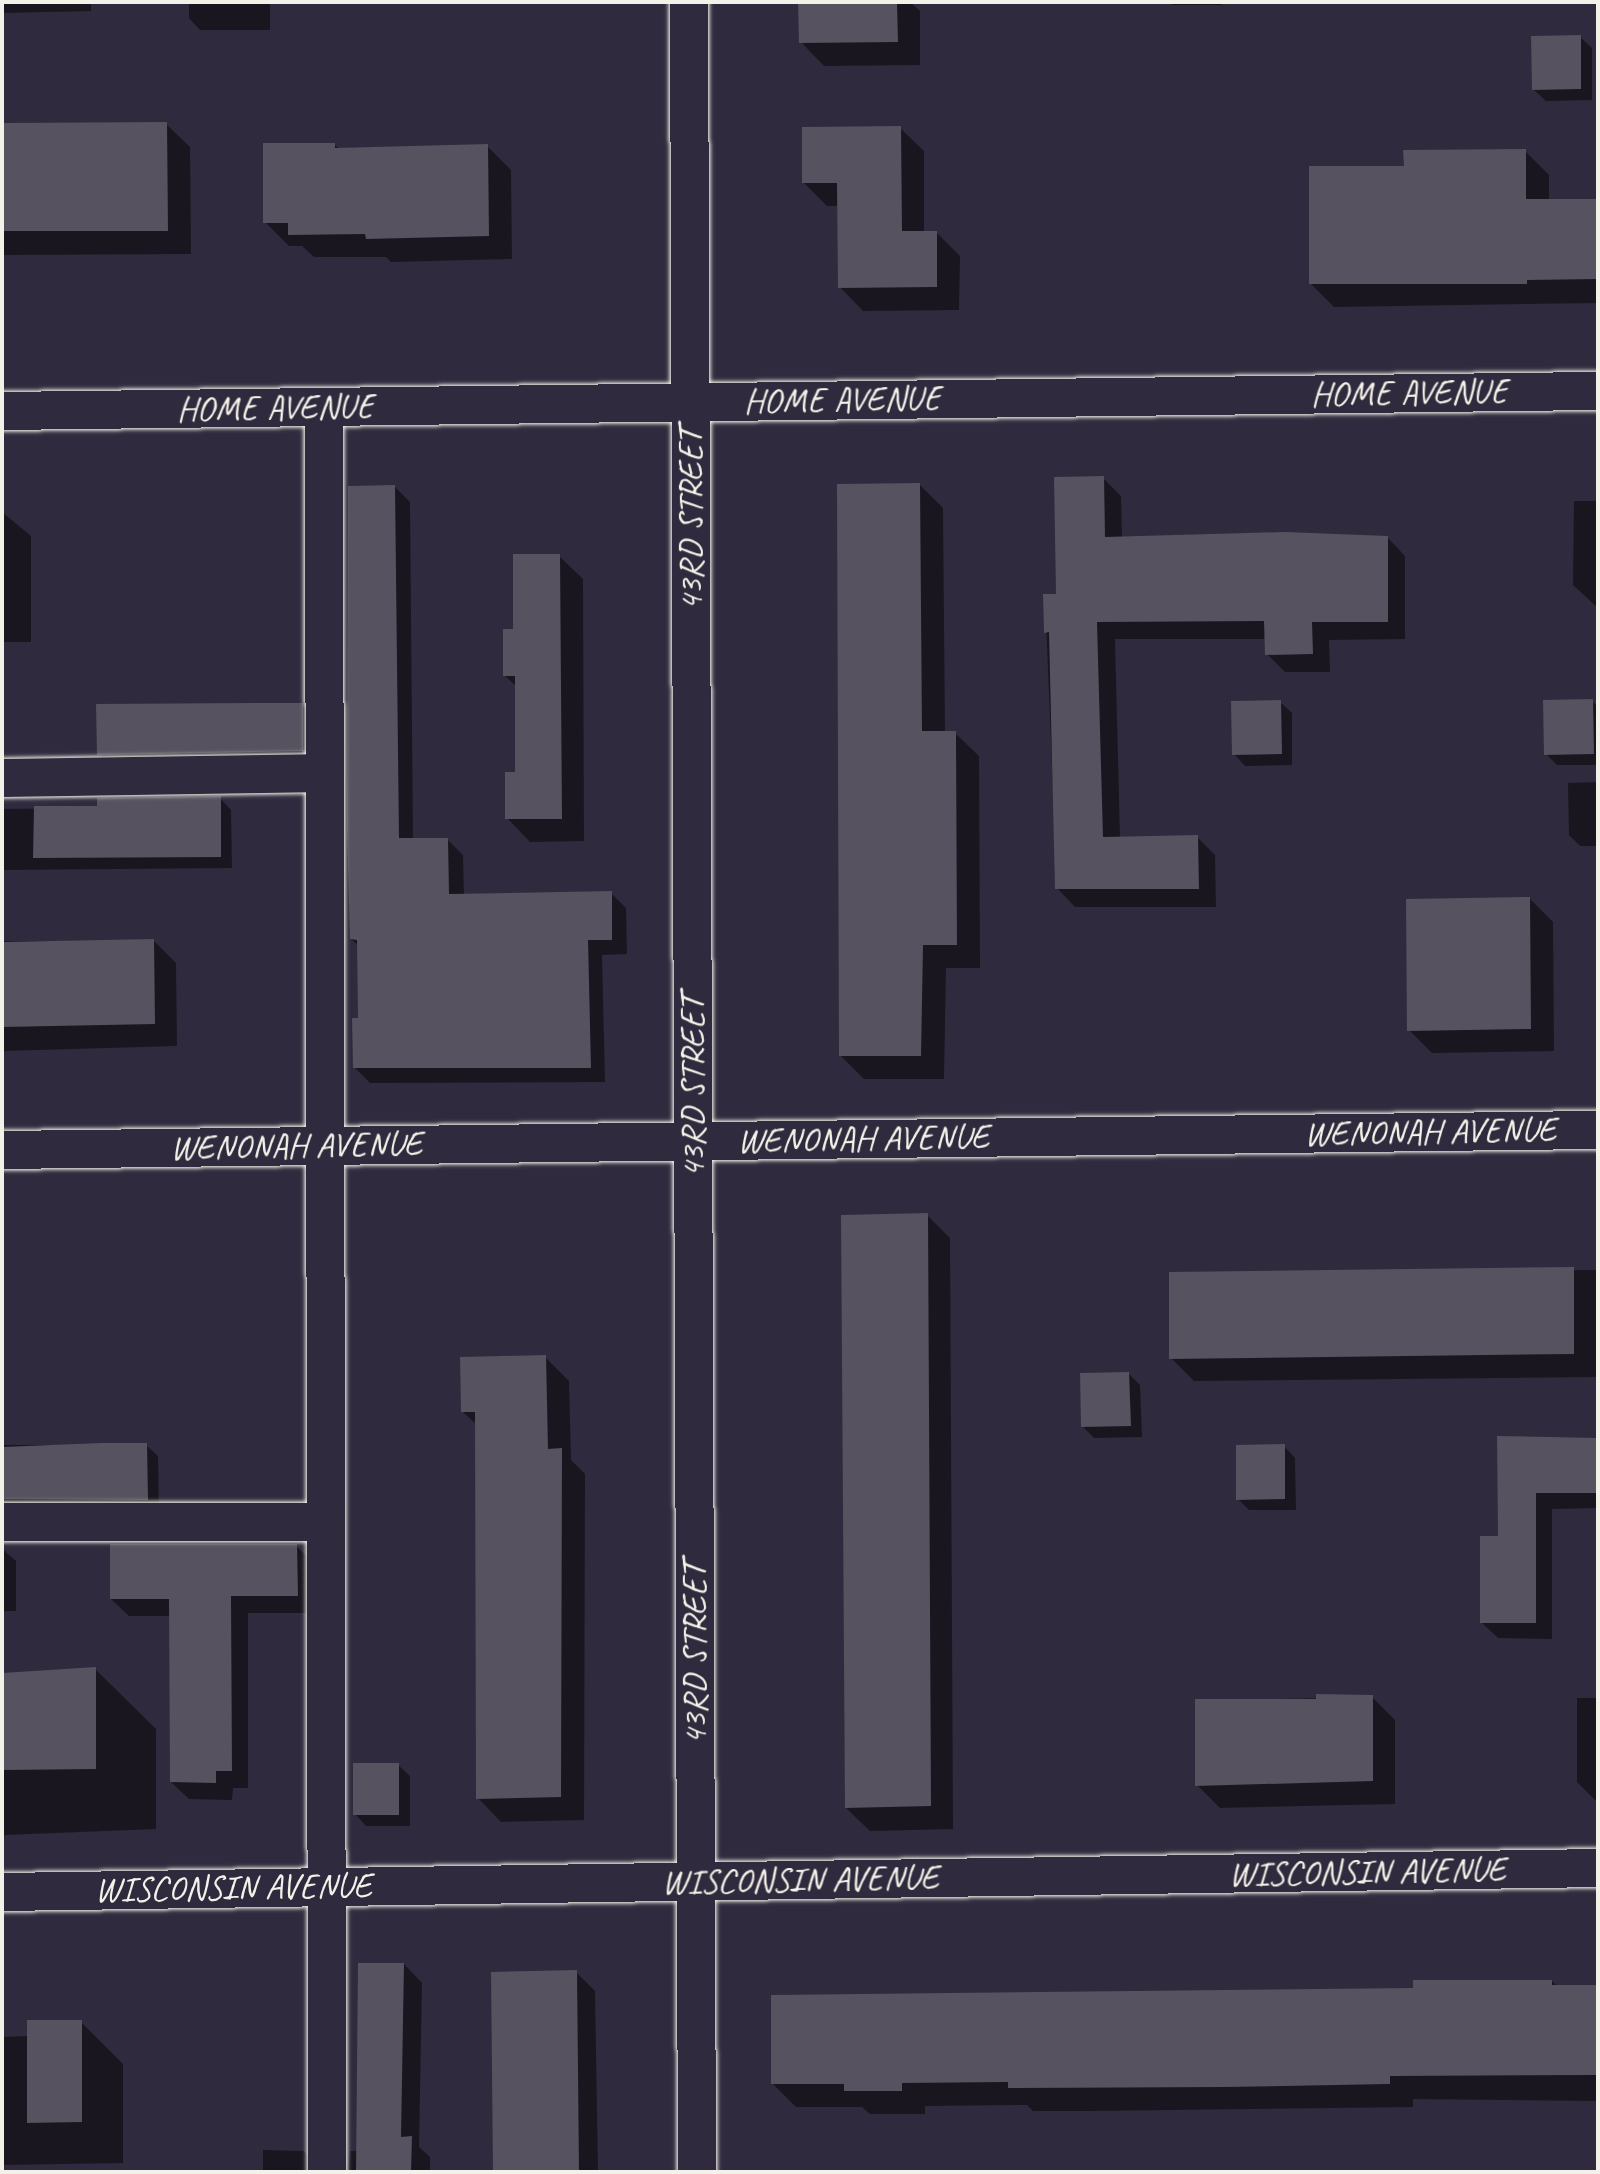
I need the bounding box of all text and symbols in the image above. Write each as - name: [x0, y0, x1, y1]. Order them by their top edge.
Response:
- street label: HOME AVENUE: [1311, 370, 1507, 416]
- street label: HOME AVENUE: [744, 377, 940, 423]
- street label: HOME AVENUE: [177, 385, 373, 431]
- street label: 43RD STREET: [670, 429, 712, 611]
- street label: 43RD STREET: [672, 996, 714, 1178]
- street label: WENONAH AVENUE: [1304, 1109, 1556, 1155]
- street label: WENONAH AVENUE: [737, 1116, 989, 1162]
- street label: WENONAH AVENUE: [170, 1123, 422, 1169]
- street label: 43RD STREET: [674, 1563, 716, 1745]
- street label: WISCONSIN AVENUE: [1228, 1849, 1506, 1895]
- street label: WISCONSIN AVENUE: [661, 1857, 939, 1903]
- street label: WISCONSIN AVENUE: [94, 1865, 372, 1911]

